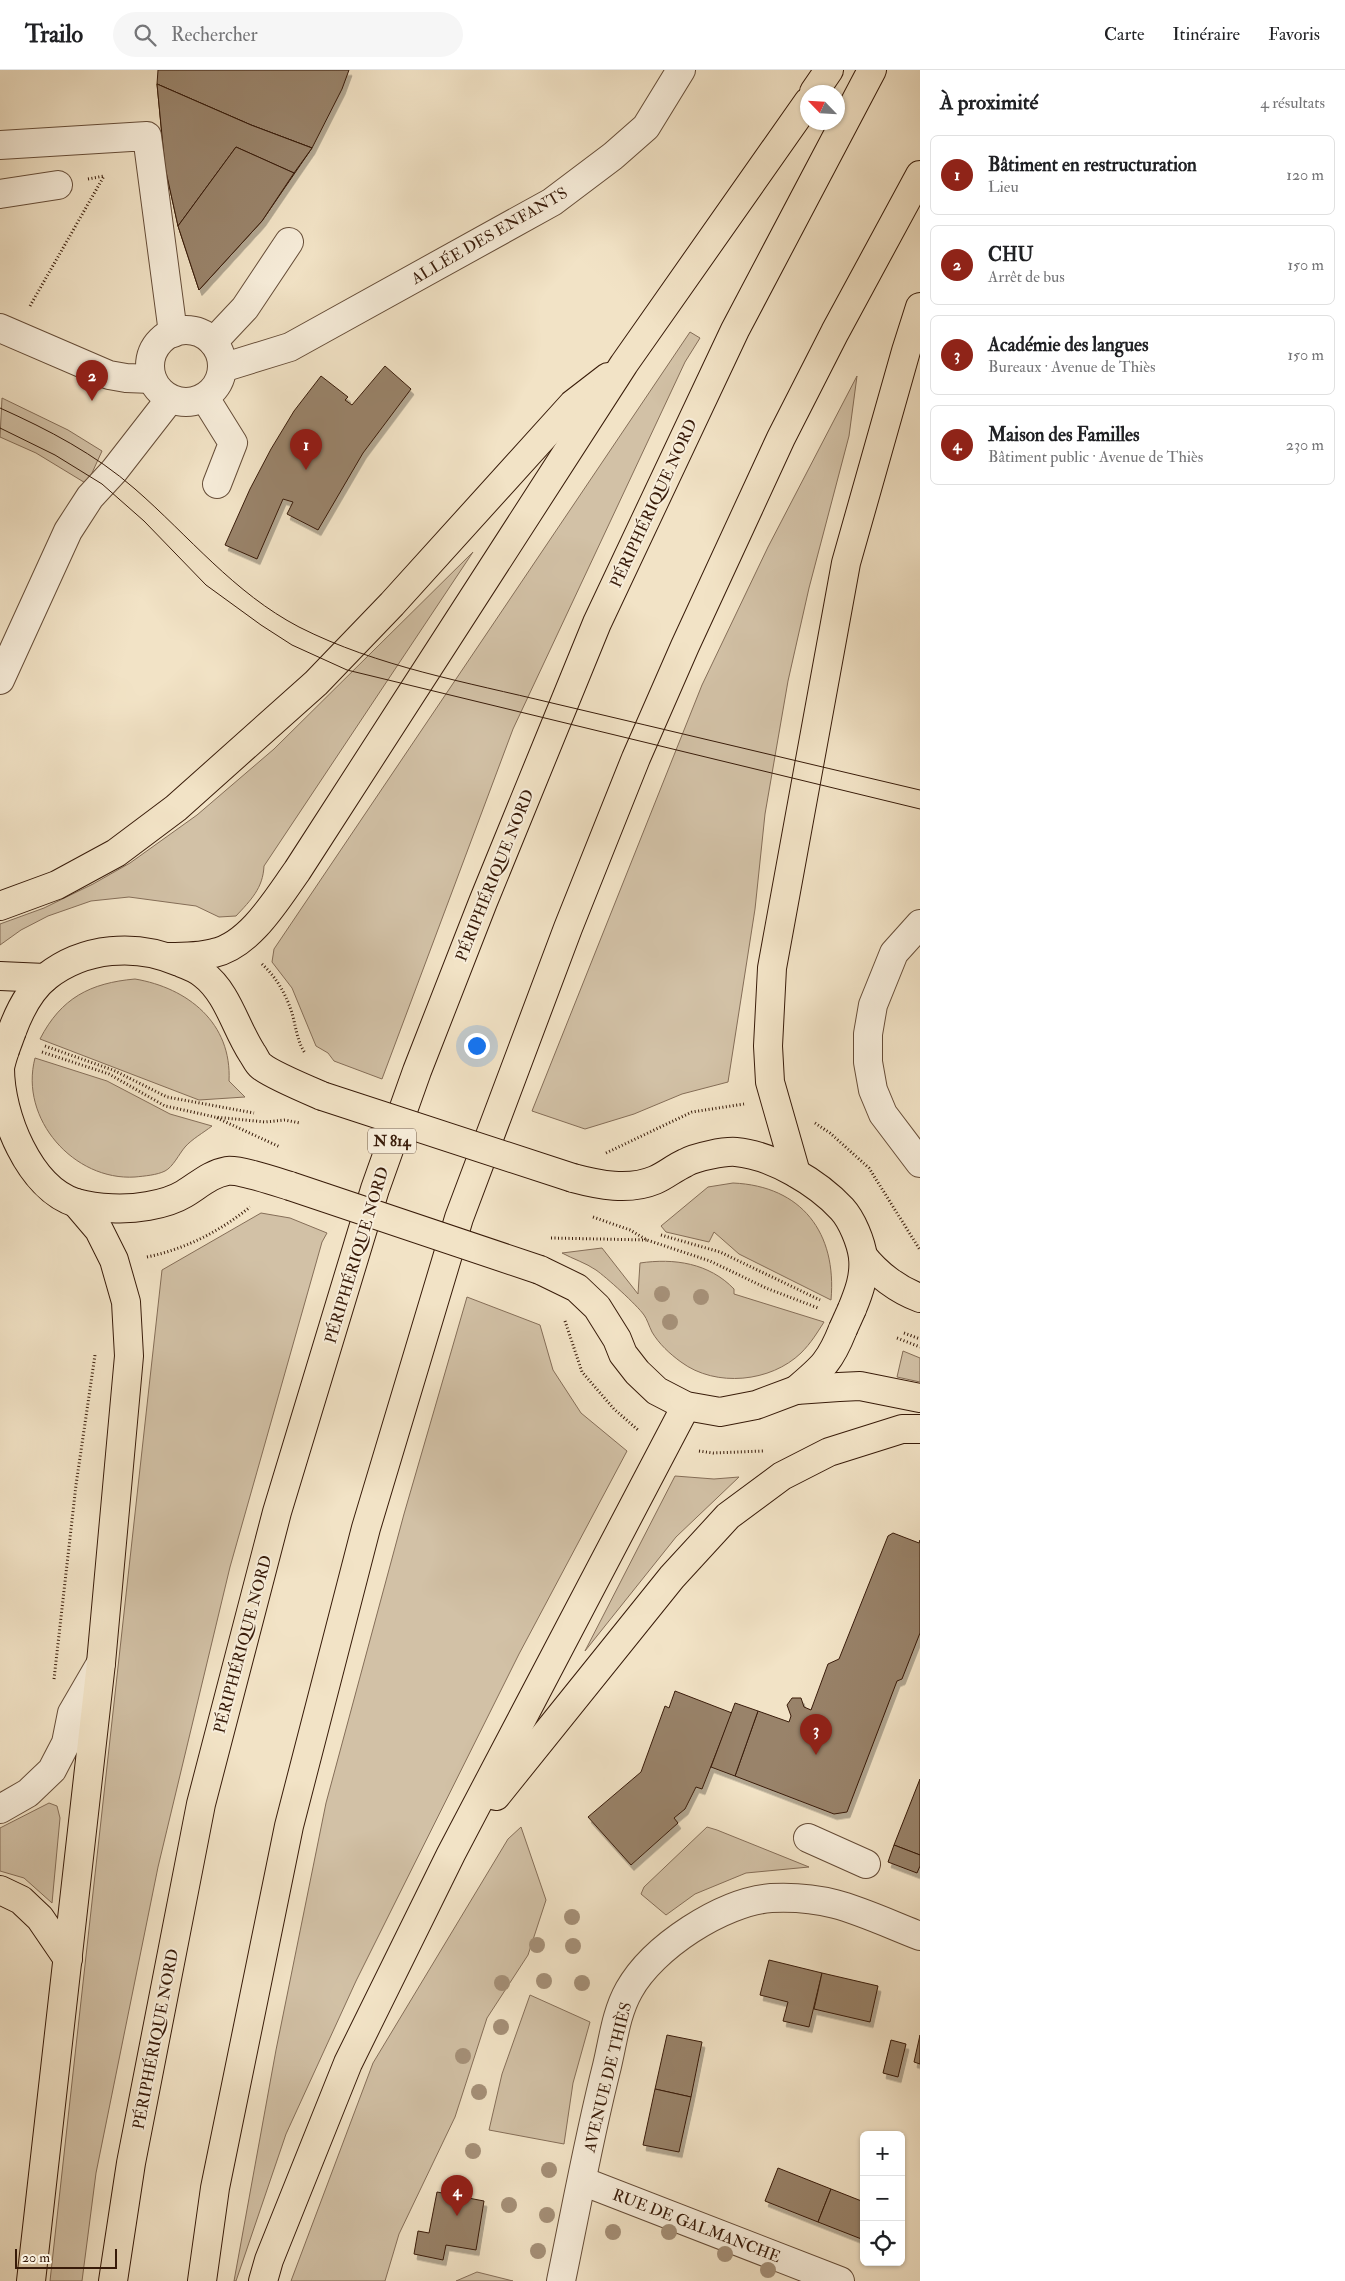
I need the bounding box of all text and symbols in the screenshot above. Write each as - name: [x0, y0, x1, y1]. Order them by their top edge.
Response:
- search box: [113, 12, 463, 57]
- text: Trailo: [25, 19, 83, 50]
- icon: search: [131, 21, 159, 49]
- text: Rechercher: [171, 23, 258, 47]
- text: Carte: [1104, 23, 1145, 46]
- text: Itinéraire: [1173, 23, 1240, 46]
- text: Favoris: [1268, 23, 1320, 46]
- north arrow: [800, 85, 845, 130]
- text: À proximité: [940, 89, 1038, 116]
- text: 4 résultats: [1260, 93, 1325, 113]
- text: Bâtiment en restructuration: [988, 153, 1197, 177]
- text: 1: [954, 165, 960, 185]
- text: 120 m: [1286, 165, 1324, 185]
- text: Lieu: [988, 177, 1019, 197]
- street label: ALLÉE DES ENFANTS: [406, 182, 571, 289]
- text: CHU: [988, 243, 1033, 267]
- text: 2: [953, 255, 961, 275]
- text: 150 m: [1287, 255, 1324, 275]
- text: Arrêt de bus: [988, 267, 1065, 287]
- text: Académie des langues: [988, 333, 1149, 357]
- text: 3: [954, 345, 960, 365]
- text: 150 m: [1287, 345, 1324, 365]
- text: Bureaux · Avenue de Thiès: [988, 357, 1155, 377]
- pin: 2: [76, 360, 108, 401]
- street label: PÉRIPHÉRIQUE NORD: [605, 416, 702, 591]
- text: Maison des Familles: [988, 423, 1140, 447]
- pin: 1: [290, 429, 322, 470]
- text: 4: [953, 435, 961, 455]
- text: 230 m: [1286, 435, 1324, 455]
- text: Bâtiment public · Avenue de Thiès: [988, 447, 1203, 467]
- street label: PÉRIPHÉRIQUE NORD: [450, 786, 539, 964]
- your location: [464, 1033, 490, 1059]
- road number: N 814: [368, 1128, 416, 1154]
- street label: PÉRIPHÉRIQUE NORD: [320, 1164, 393, 1346]
- street label: PÉRIPHÉRIQUE NORD: [209, 1553, 276, 1736]
- pin: 3: [800, 1714, 832, 1755]
- street label: PÉRIPHÉRIQUE NORD: [128, 1947, 183, 2131]
- street label: AVENUE DE THIÈS: [579, 2000, 636, 2155]
- map controls: [860, 2131, 905, 2266]
- button: +: [860, 2131, 905, 2176]
- pin: 4: [441, 2175, 473, 2216]
- button: −: [860, 2176, 905, 2221]
- street label: RUE DE GALMANCHE: [610, 2185, 784, 2267]
- button: locate: [860, 2221, 905, 2266]
- scale bar: [15, 2246, 118, 2269]
- text: 20 m: [22, 2249, 50, 2266]

